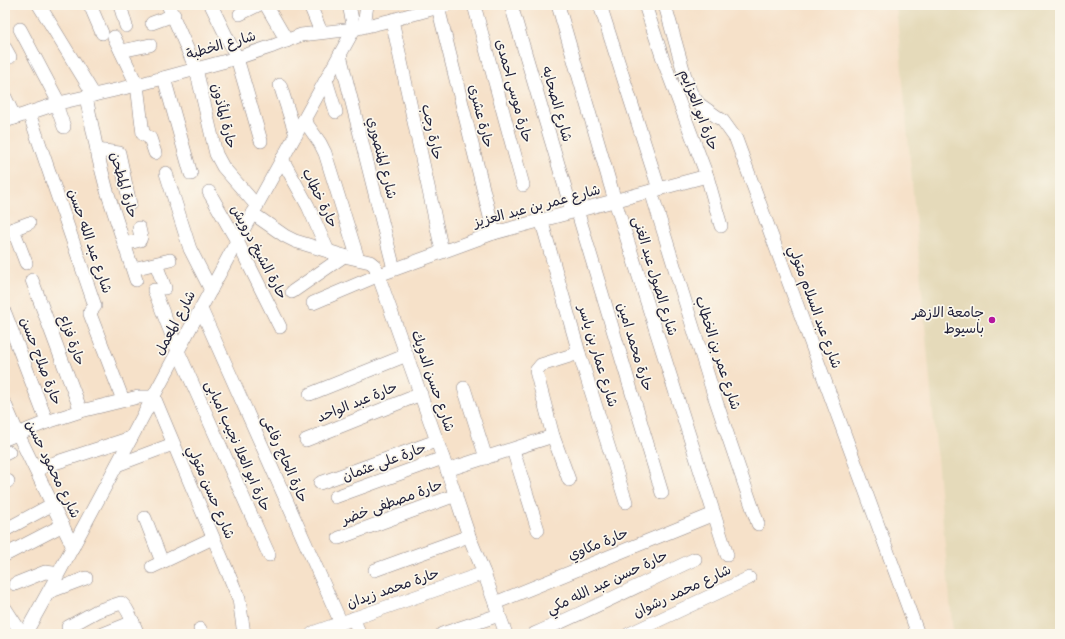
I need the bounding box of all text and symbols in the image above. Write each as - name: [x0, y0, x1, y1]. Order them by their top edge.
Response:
- street label: شارع الخطبة: [183, 23, 259, 67]
- street label: حارة موسى احمدى: [488, 36, 540, 146]
- street label: شارع الصحابه: [534, 63, 580, 145]
- street label: حارة ابو العزايم: [672, 66, 726, 154]
- street label: حارة المأذون: [204, 81, 244, 151]
- street label: حارة عشرى: [461, 82, 501, 150]
- street label: حارة رجب: [414, 102, 450, 162]
- street label: شارع المنصوري: [360, 114, 404, 202]
- street label: حارة المطحن: [103, 149, 145, 221]
- street label: حارة خطاب: [295, 164, 345, 232]
- street label: شارع عمر بن عبد العزيز: [470, 177, 603, 235]
- street label: شارع عبد الله حسن: [60, 185, 120, 297]
- street label: حارة الشيخ درويش: [223, 200, 295, 304]
- street label: شارع الصول عبد الغنى: [625, 213, 685, 339]
- street label: شارع عبد السلام متولي: [781, 242, 849, 372]
- street label: شارع المعمل: [147, 286, 203, 360]
- street label: شارع عمر بن الخطاب: [688, 293, 748, 413]
- street label: حارة محمد امين: [610, 299, 660, 395]
- place label: جامعة الازهر باسيوط: [911, 300, 984, 341]
- street label: شارع عمار بن ياسر: [570, 301, 625, 410]
- street label: حارة فزاع: [51, 311, 93, 369]
- street label: حارة صلاح حسن: [13, 313, 69, 409]
- marker: جامعة الازهر باسيوط: [987, 315, 997, 325]
- street label: شارع حسن الدويك: [404, 327, 462, 435]
- street label: حارة عبد الواحد: [313, 374, 401, 430]
- street label: حارة ابو العلا نجيب امبابى: [198, 376, 278, 516]
- street label: حارة الحاج رفاعى: [254, 411, 316, 507]
- street label: شارع محمود حسن: [18, 415, 88, 523]
- street label: حارة على عثمان: [338, 435, 430, 489]
- street label: شارع حسن متولي: [180, 441, 242, 543]
- street label: حارة مصطفى خضر: [337, 472, 446, 532]
- street label: حارة مكاوي: [564, 520, 632, 568]
- street label: حارة حسن عبد الله مكي: [542, 543, 672, 621]
- street label: شارع محمد رشوان: [629, 557, 735, 625]
- street label: حارة محمد زيدان: [343, 560, 443, 616]

